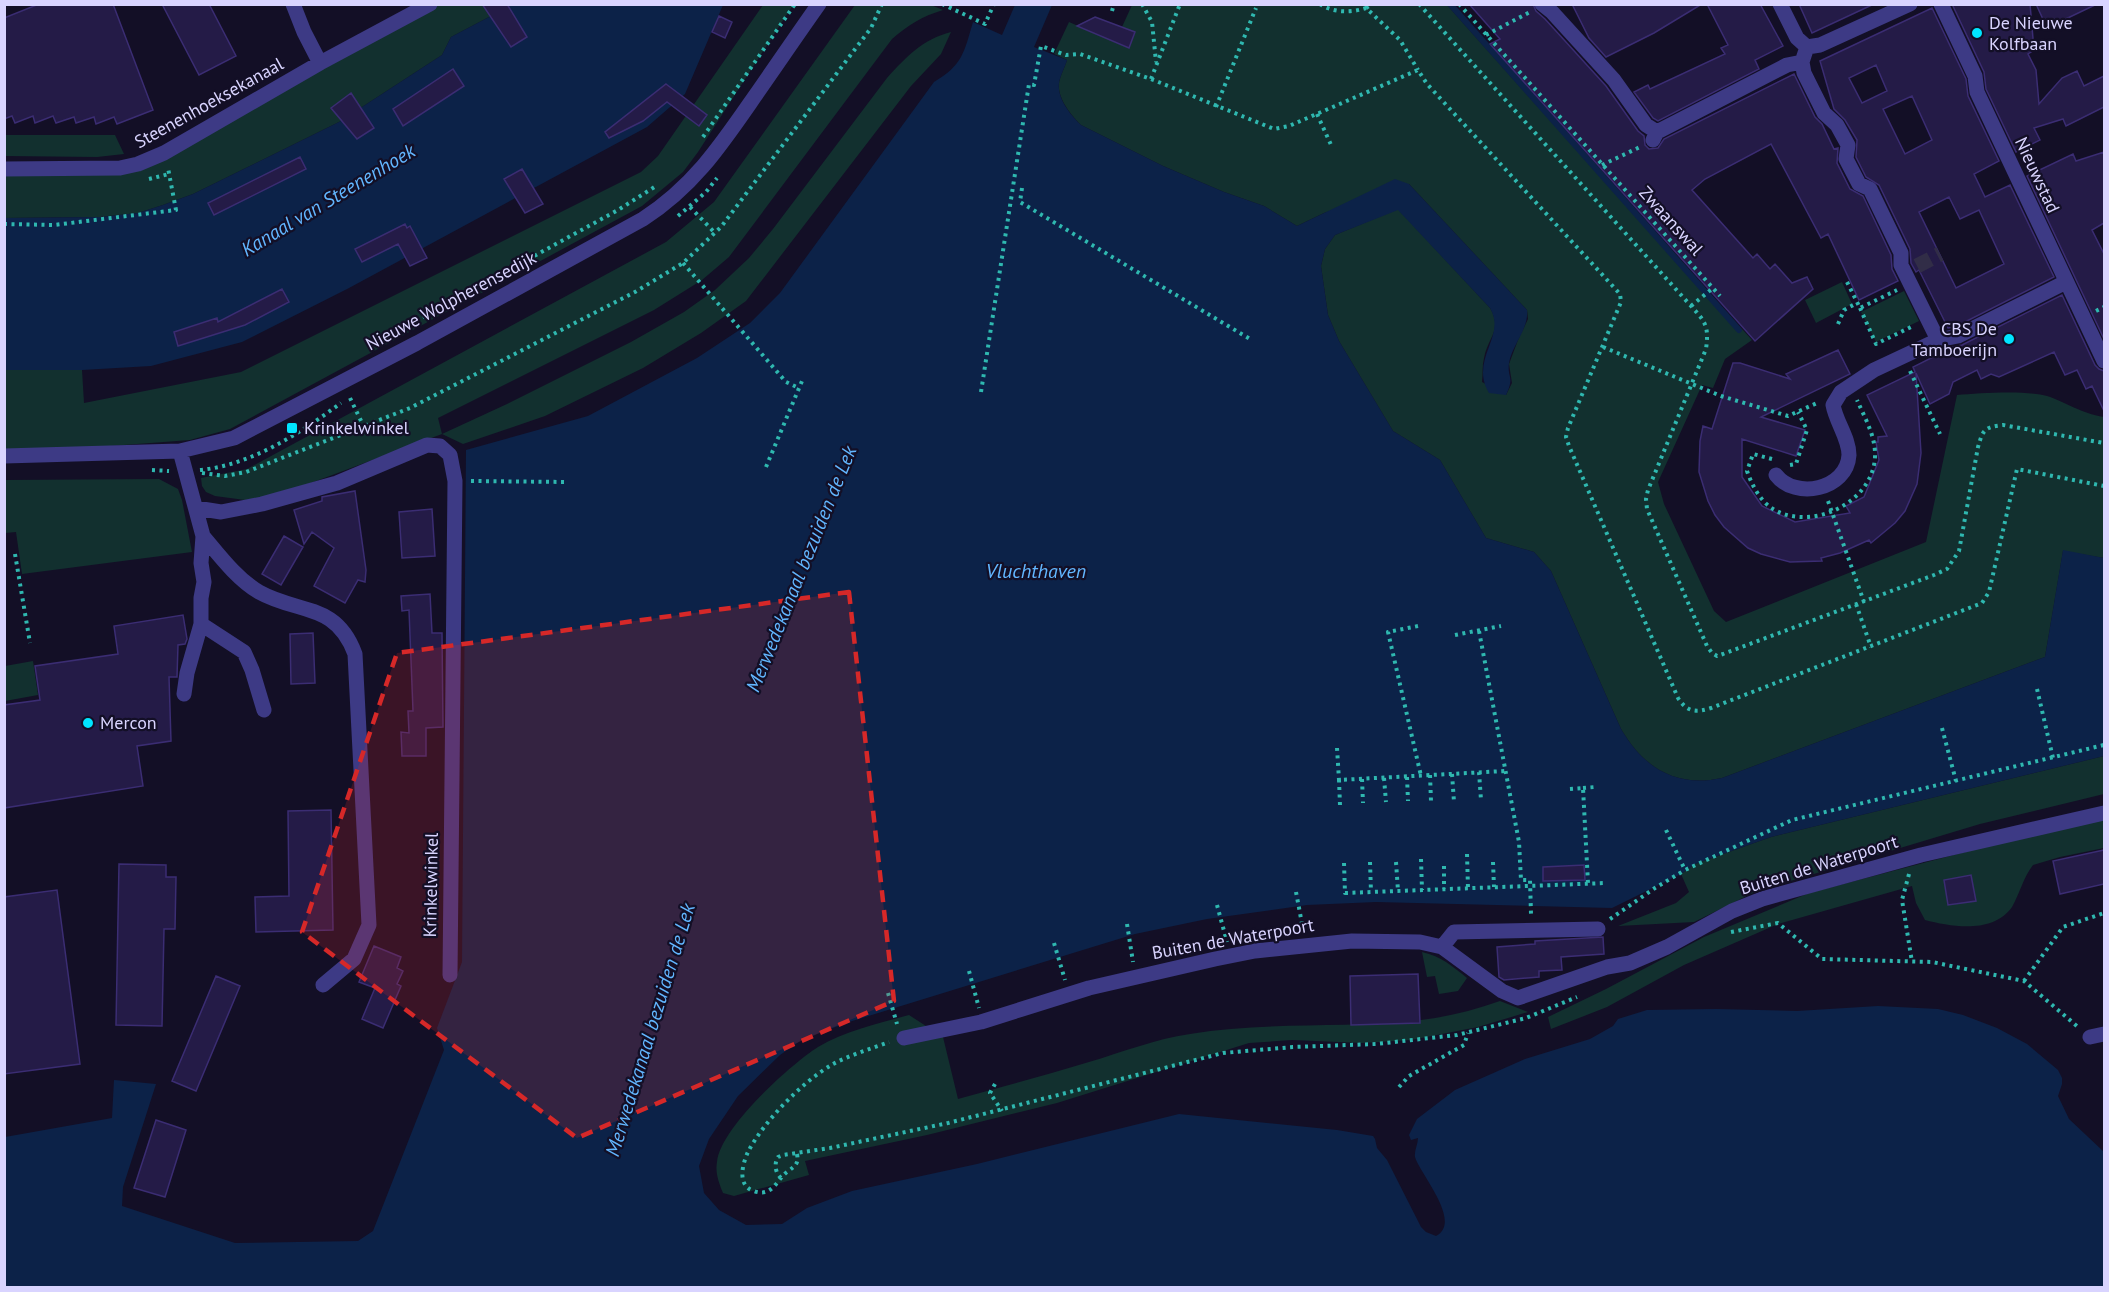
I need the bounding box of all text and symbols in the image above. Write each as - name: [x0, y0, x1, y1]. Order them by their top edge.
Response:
- place label: De Nieuwe Kolfbaan: [1989, 11, 2073, 55]
- marker: De Nieuwe Kolfbaan: [1970, 26, 1984, 40]
- street label: Steenenhoeksekanaal: [130, 52, 288, 153]
- street label: Nieuwstad: [2010, 133, 2065, 216]
- water label: Kanaal van Steenenhoek: [236, 137, 421, 262]
- street label: Zwaanswal: [1634, 181, 1709, 261]
- street label: Nieuwe Wolpherensedijk: [361, 246, 540, 355]
- place label: CBS De Tamboerijn: [1911, 317, 1997, 361]
- marker: CBS De Tamboerijn: [2002, 332, 2016, 346]
- place label: Krinkelwinkel: [304, 416, 410, 439]
- marker: Krinkelwinkel: [285, 421, 299, 435]
- water label: Merwedekanaal bezuiden de Lek: [740, 441, 863, 696]
- water label: Vluchthaven: [986, 558, 1086, 584]
- place label: Mercon: [100, 711, 157, 734]
- marker: Mercon: [81, 716, 95, 730]
- street label: Buiten de Waterpoort: [1737, 830, 1901, 900]
- street label: Krinkelwinkel: [418, 832, 443, 938]
- water label: Merwedekanaal bezuiden de Lek: [599, 899, 701, 1160]
- street label: Buiten de Waterpoort: [1150, 913, 1316, 964]

